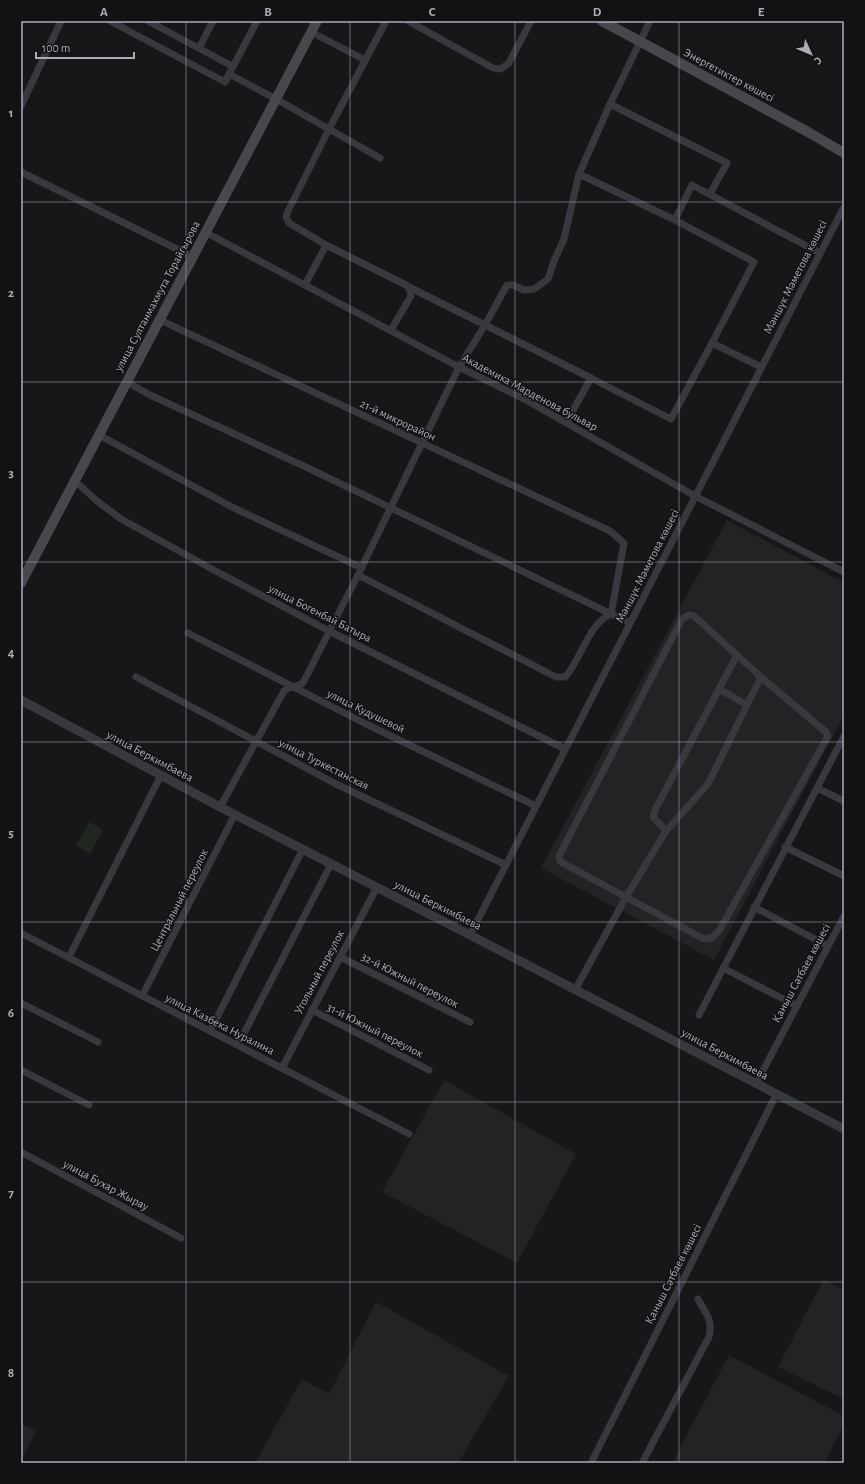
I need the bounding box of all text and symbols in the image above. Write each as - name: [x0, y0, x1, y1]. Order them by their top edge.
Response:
- text: A: [100, 6, 108, 19]
- text: B: [264, 6, 272, 19]
- text: C: [429, 6, 436, 19]
- text: D: [593, 6, 602, 19]
- text: E: [758, 6, 765, 19]
- scale bar: [36, 34, 134, 60]
- north arrow: [791, 34, 831, 74]
- text: 100 m: [42, 42, 70, 54]
- street label: Энергетиктер көшесі: [682, 46, 776, 104]
- text: С: [812, 55, 824, 67]
- text: 1: [9, 107, 13, 120]
- street label: улица Султанмахмута Торайгырова: [112, 218, 203, 375]
- street label: Мәншүк Мәметова көшесі: [761, 218, 829, 336]
- text: 2: [8, 287, 14, 300]
- street label: Академика Марденова бульвар: [460, 351, 600, 434]
- street label: 21-й микрорайон: [358, 397, 438, 443]
- text: 3: [8, 467, 14, 480]
- street label: Мәншүк Мәметова көшесі: [613, 507, 681, 625]
- street label: улица Богенбай Батыра: [265, 581, 374, 645]
- text: 4: [8, 647, 15, 660]
- street label: улица Кудушевой: [324, 687, 407, 736]
- street label: улица Беркимбаева: [103, 728, 196, 785]
- street label: улица Туркестанская: [276, 736, 371, 793]
- text: 5: [8, 827, 14, 840]
- street label: Центральный переулок: [148, 846, 211, 954]
- street label: улица Беркимбаева: [391, 877, 484, 933]
- street label: Қаныш Сәтбаев көшесі: [770, 921, 832, 1025]
- street label: Угольный переулок: [292, 928, 347, 1016]
- street label: 32-й Южный переулок: [359, 950, 461, 1011]
- street label: улица Казбека Нуралина: [162, 991, 277, 1058]
- street label: 31-й Южный переулок: [324, 1001, 426, 1061]
- text: 6: [8, 1007, 14, 1020]
- street label: улица Беркимбаева: [678, 1026, 771, 1083]
- street label: улица Бухар Жырау: [60, 1157, 151, 1213]
- text: 7: [8, 1187, 14, 1200]
- street label: Қаныш Сәтбаев көшесі: [643, 1222, 703, 1326]
- text: 8: [8, 1367, 14, 1380]

